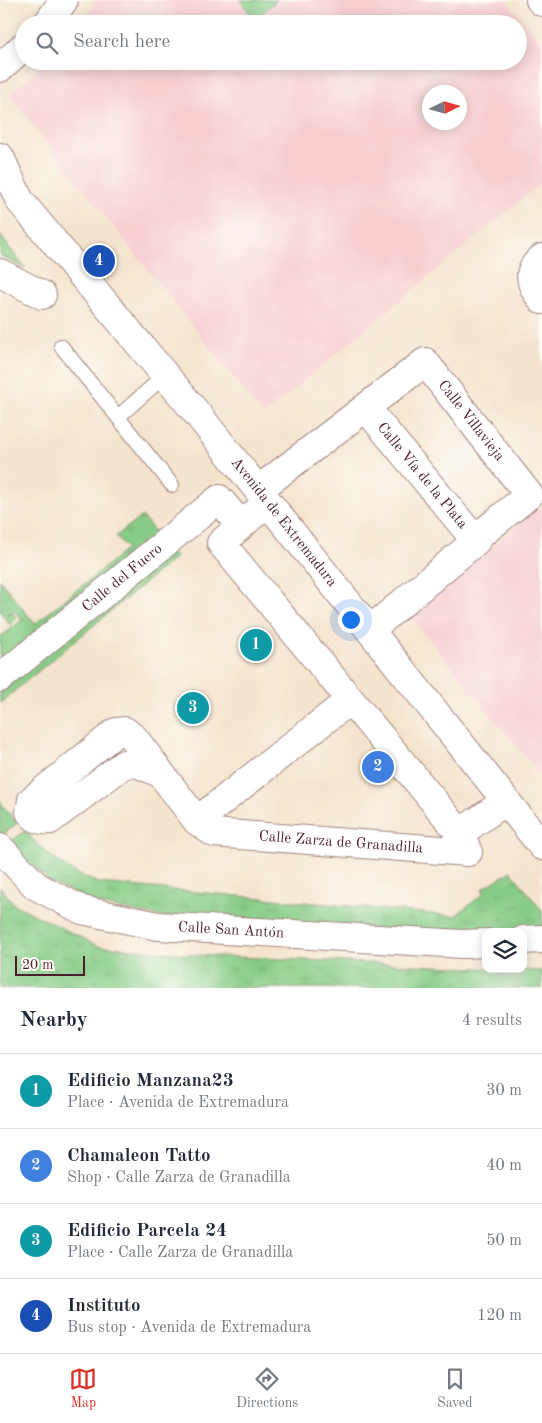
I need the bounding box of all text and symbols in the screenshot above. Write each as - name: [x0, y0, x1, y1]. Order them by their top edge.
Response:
- search box: [15, 15, 527, 70]
- icon: search: [33, 29, 61, 57]
- text: Search here: [73, 33, 170, 52]
- north arrow: [422, 85, 467, 130]
- pin: 4: [83, 242, 115, 280]
- street label: Calle Villavieja: [435, 378, 507, 464]
- street label: Calle Vía de la Plata: [374, 420, 470, 532]
- street label: Avenida de Extremadura: [228, 455, 340, 590]
- street label: Calle del Fuero: [79, 541, 165, 615]
- your location: [338, 607, 364, 633]
- pin: 1: [240, 626, 272, 664]
- pin: 3: [177, 689, 209, 727]
- pin: 2: [362, 748, 394, 786]
- street label: Calle Zarza de Granadilla: [258, 829, 424, 856]
- street label: Calle San Antón: [178, 920, 284, 941]
- map controls: [482, 928, 527, 973]
- button: layers: [482, 928, 527, 973]
- scale bar: [15, 953, 85, 976]
- text: 20 m: [22, 958, 53, 972]
- text: Nearby: [20, 1010, 88, 1031]
- text: 4 results: [462, 1013, 522, 1029]
- text: Edificio Manzana23: [67, 1072, 234, 1091]
- text: 1: [31, 1083, 41, 1099]
- text: 30 m: [486, 1083, 522, 1099]
- text: Place · Avenida de Extremadura: [67, 1095, 289, 1111]
- text: Chamaleon Tatto: [67, 1147, 211, 1166]
- text: 2: [31, 1158, 41, 1174]
- text: 40 m: [486, 1158, 522, 1174]
- text: Shop · Calle Zarza de Granadilla: [67, 1170, 291, 1186]
- text: Edificio Parcela 24: [67, 1222, 227, 1241]
- text: 3: [31, 1233, 41, 1249]
- text: 50 m: [486, 1233, 522, 1249]
- text: Place · Calle Zarza de Granadilla: [67, 1245, 293, 1261]
- text: Instituto: [67, 1297, 141, 1316]
- text: 4: [31, 1308, 41, 1324]
- text: 120 m: [477, 1308, 522, 1324]
- text: Bus stop · Avenida de Extremadura: [67, 1320, 311, 1336]
- tab: Map: [69, 1365, 97, 1412]
- tab: Directions: [236, 1365, 298, 1412]
- tab: Saved: [437, 1365, 473, 1412]

